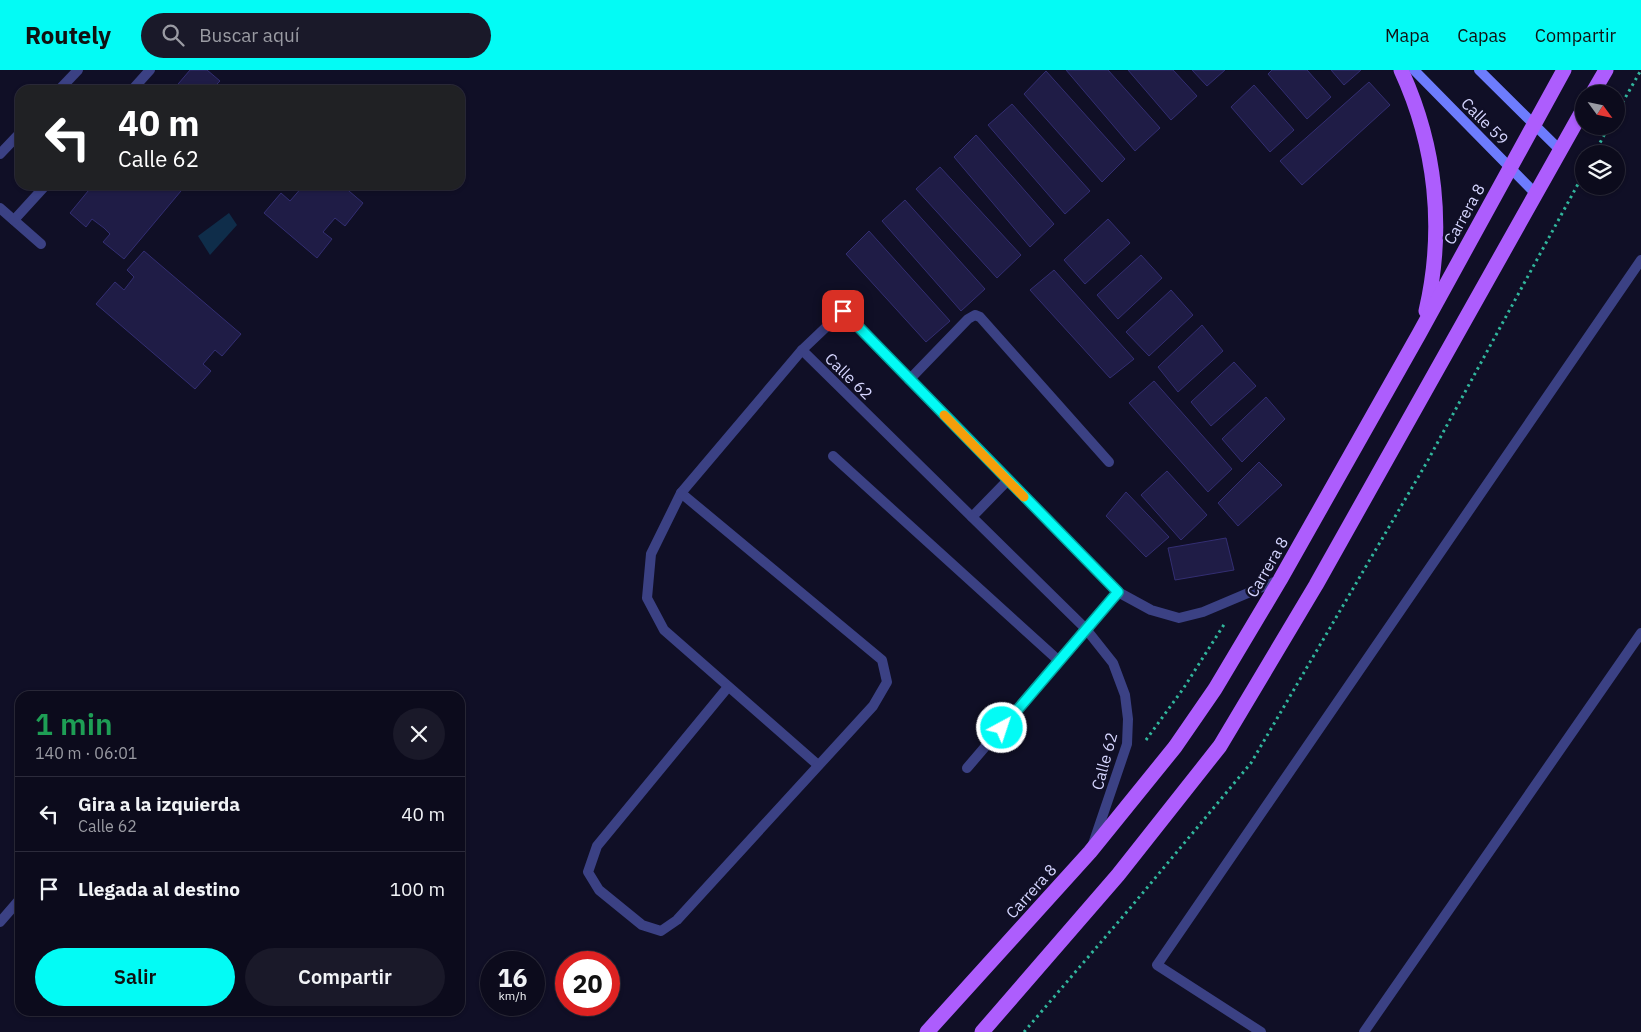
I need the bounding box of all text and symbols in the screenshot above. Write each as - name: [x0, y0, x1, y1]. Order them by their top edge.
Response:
- search box: [141, 13, 491, 58]
- text: Routely: [25, 19, 111, 51]
- icon: search: [159, 21, 187, 49]
- text: Buscar aquí: [199, 23, 300, 47]
- text: Mapa: [1385, 24, 1429, 47]
- text: Capas: [1457, 24, 1507, 47]
- text: Compartir: [1535, 24, 1616, 47]
- north arrow: [1575, 85, 1625, 135]
- map controls: [1575, 85, 1625, 195]
- street label: Calle 59: [1457, 93, 1513, 149]
- text: 40 m: [118, 100, 200, 146]
- icon: left: [35, 105, 100, 170]
- text: Calle 62: [118, 144, 199, 173]
- button: layers: [1575, 145, 1625, 195]
- street label: Carrera 8: [1439, 180, 1489, 248]
- pin: [822, 290, 864, 332]
- icon: arrive: [829, 297, 857, 325]
- street label: Calle 62: [821, 348, 877, 404]
- street label: Carrera 8: [1242, 533, 1292, 601]
- position arrow: [975, 701, 1027, 753]
- text: 1 min: [35, 704, 113, 743]
- button: close: [393, 708, 445, 760]
- street label: Calle 62: [1087, 730, 1121, 792]
- text: 140 m · 06:01: [35, 743, 137, 763]
- text: Gira a la izquierda: [78, 792, 240, 816]
- icon: left: [35, 800, 63, 828]
- text: 40 m: [401, 802, 445, 826]
- text: Calle 62: [78, 816, 137, 836]
- street label: Carrera 8: [1001, 860, 1061, 922]
- icon: arrive: [35, 875, 63, 903]
- text: Llegada al destino: [78, 877, 240, 901]
- text: 100 m: [390, 877, 445, 901]
- button: Salir: [35, 948, 235, 1006]
- button: Compartir: [245, 948, 445, 1006]
- speed limit sign: 20: [555, 951, 620, 1016]
- text: 16: [497, 961, 528, 994]
- text: km/h: [498, 988, 527, 1003]

